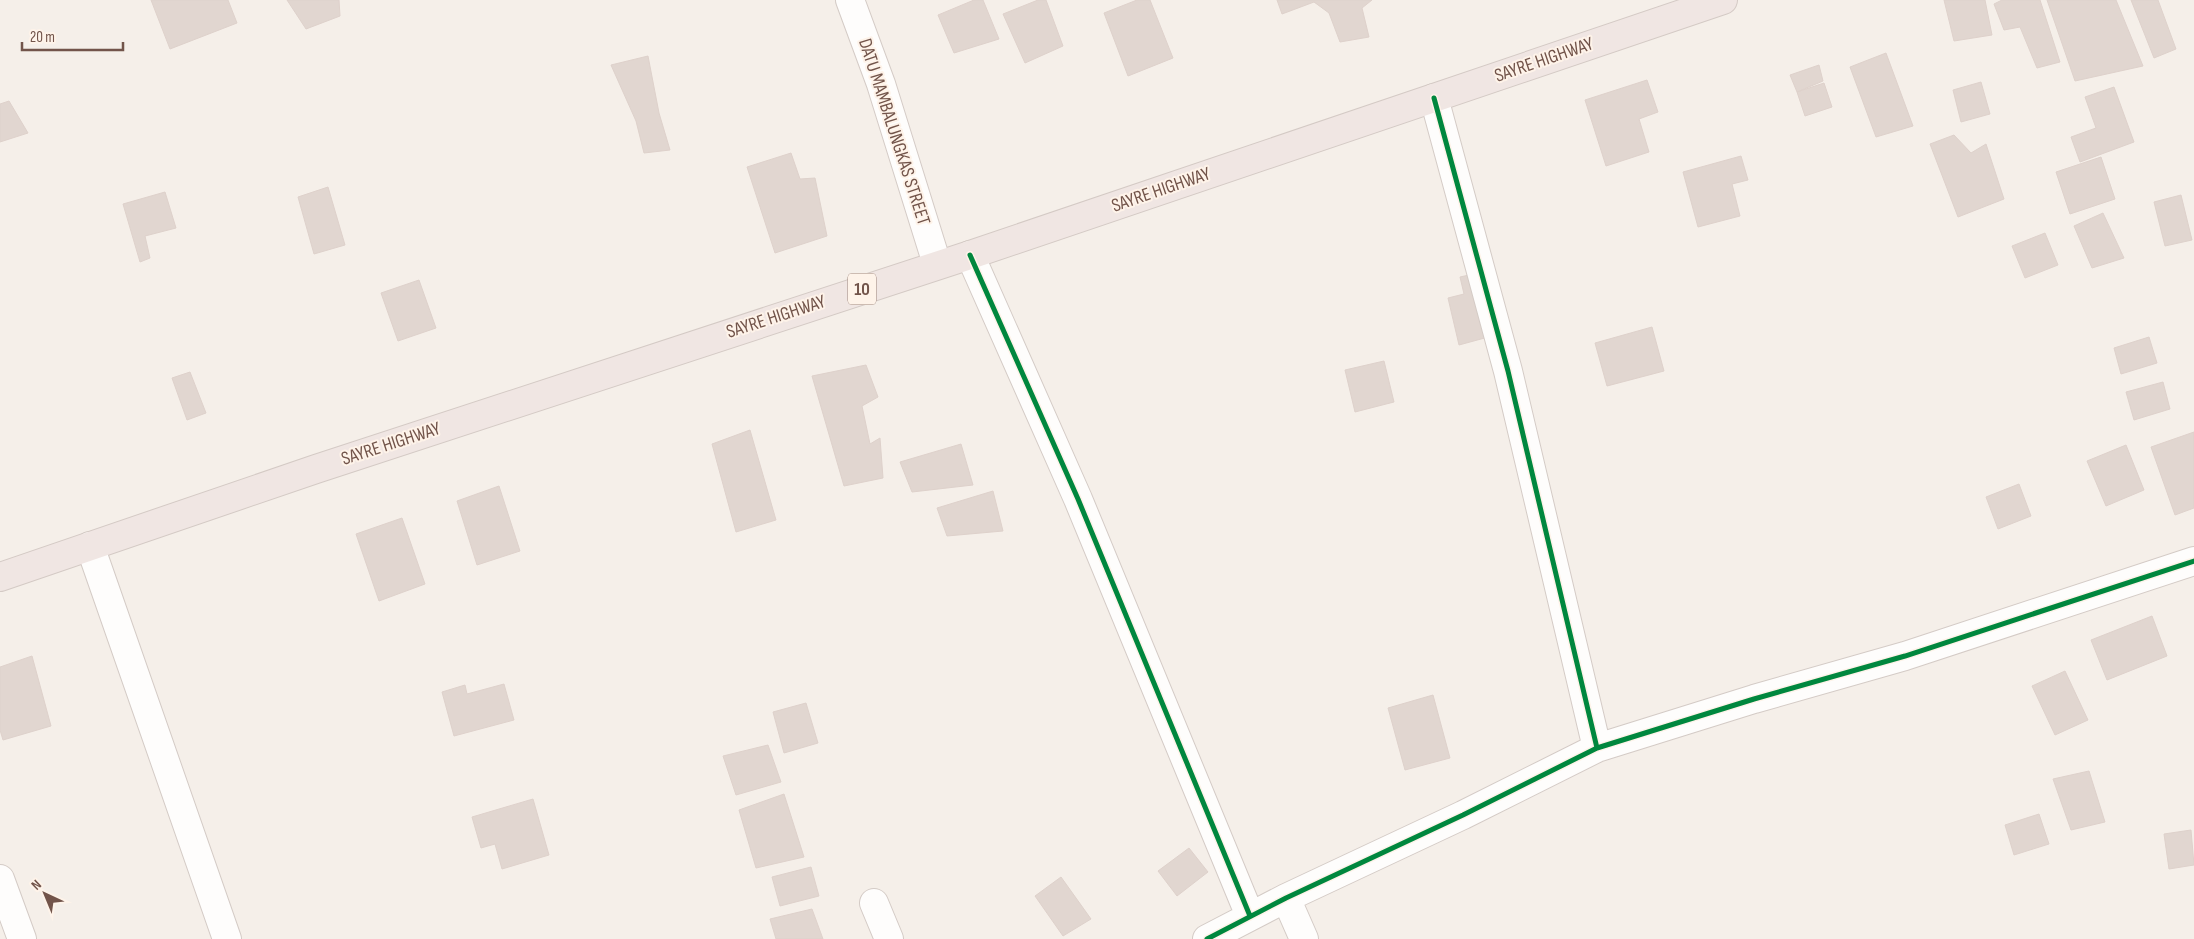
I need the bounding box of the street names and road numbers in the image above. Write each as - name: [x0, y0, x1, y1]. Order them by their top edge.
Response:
- street label: SAYRE HIGHWAY: [1492, 32, 1596, 88]
- street label: DATU MAMBALUNGKAS STREET: [853, 36, 935, 229]
- street label: SAYRE HIGHWAY: [1109, 162, 1213, 218]
- road number: 10: [848, 274, 876, 304]
- street label: SAYRE HIGHWAY: [724, 290, 829, 344]
- street label: SAYRE HIGHWAY: [339, 417, 444, 471]

